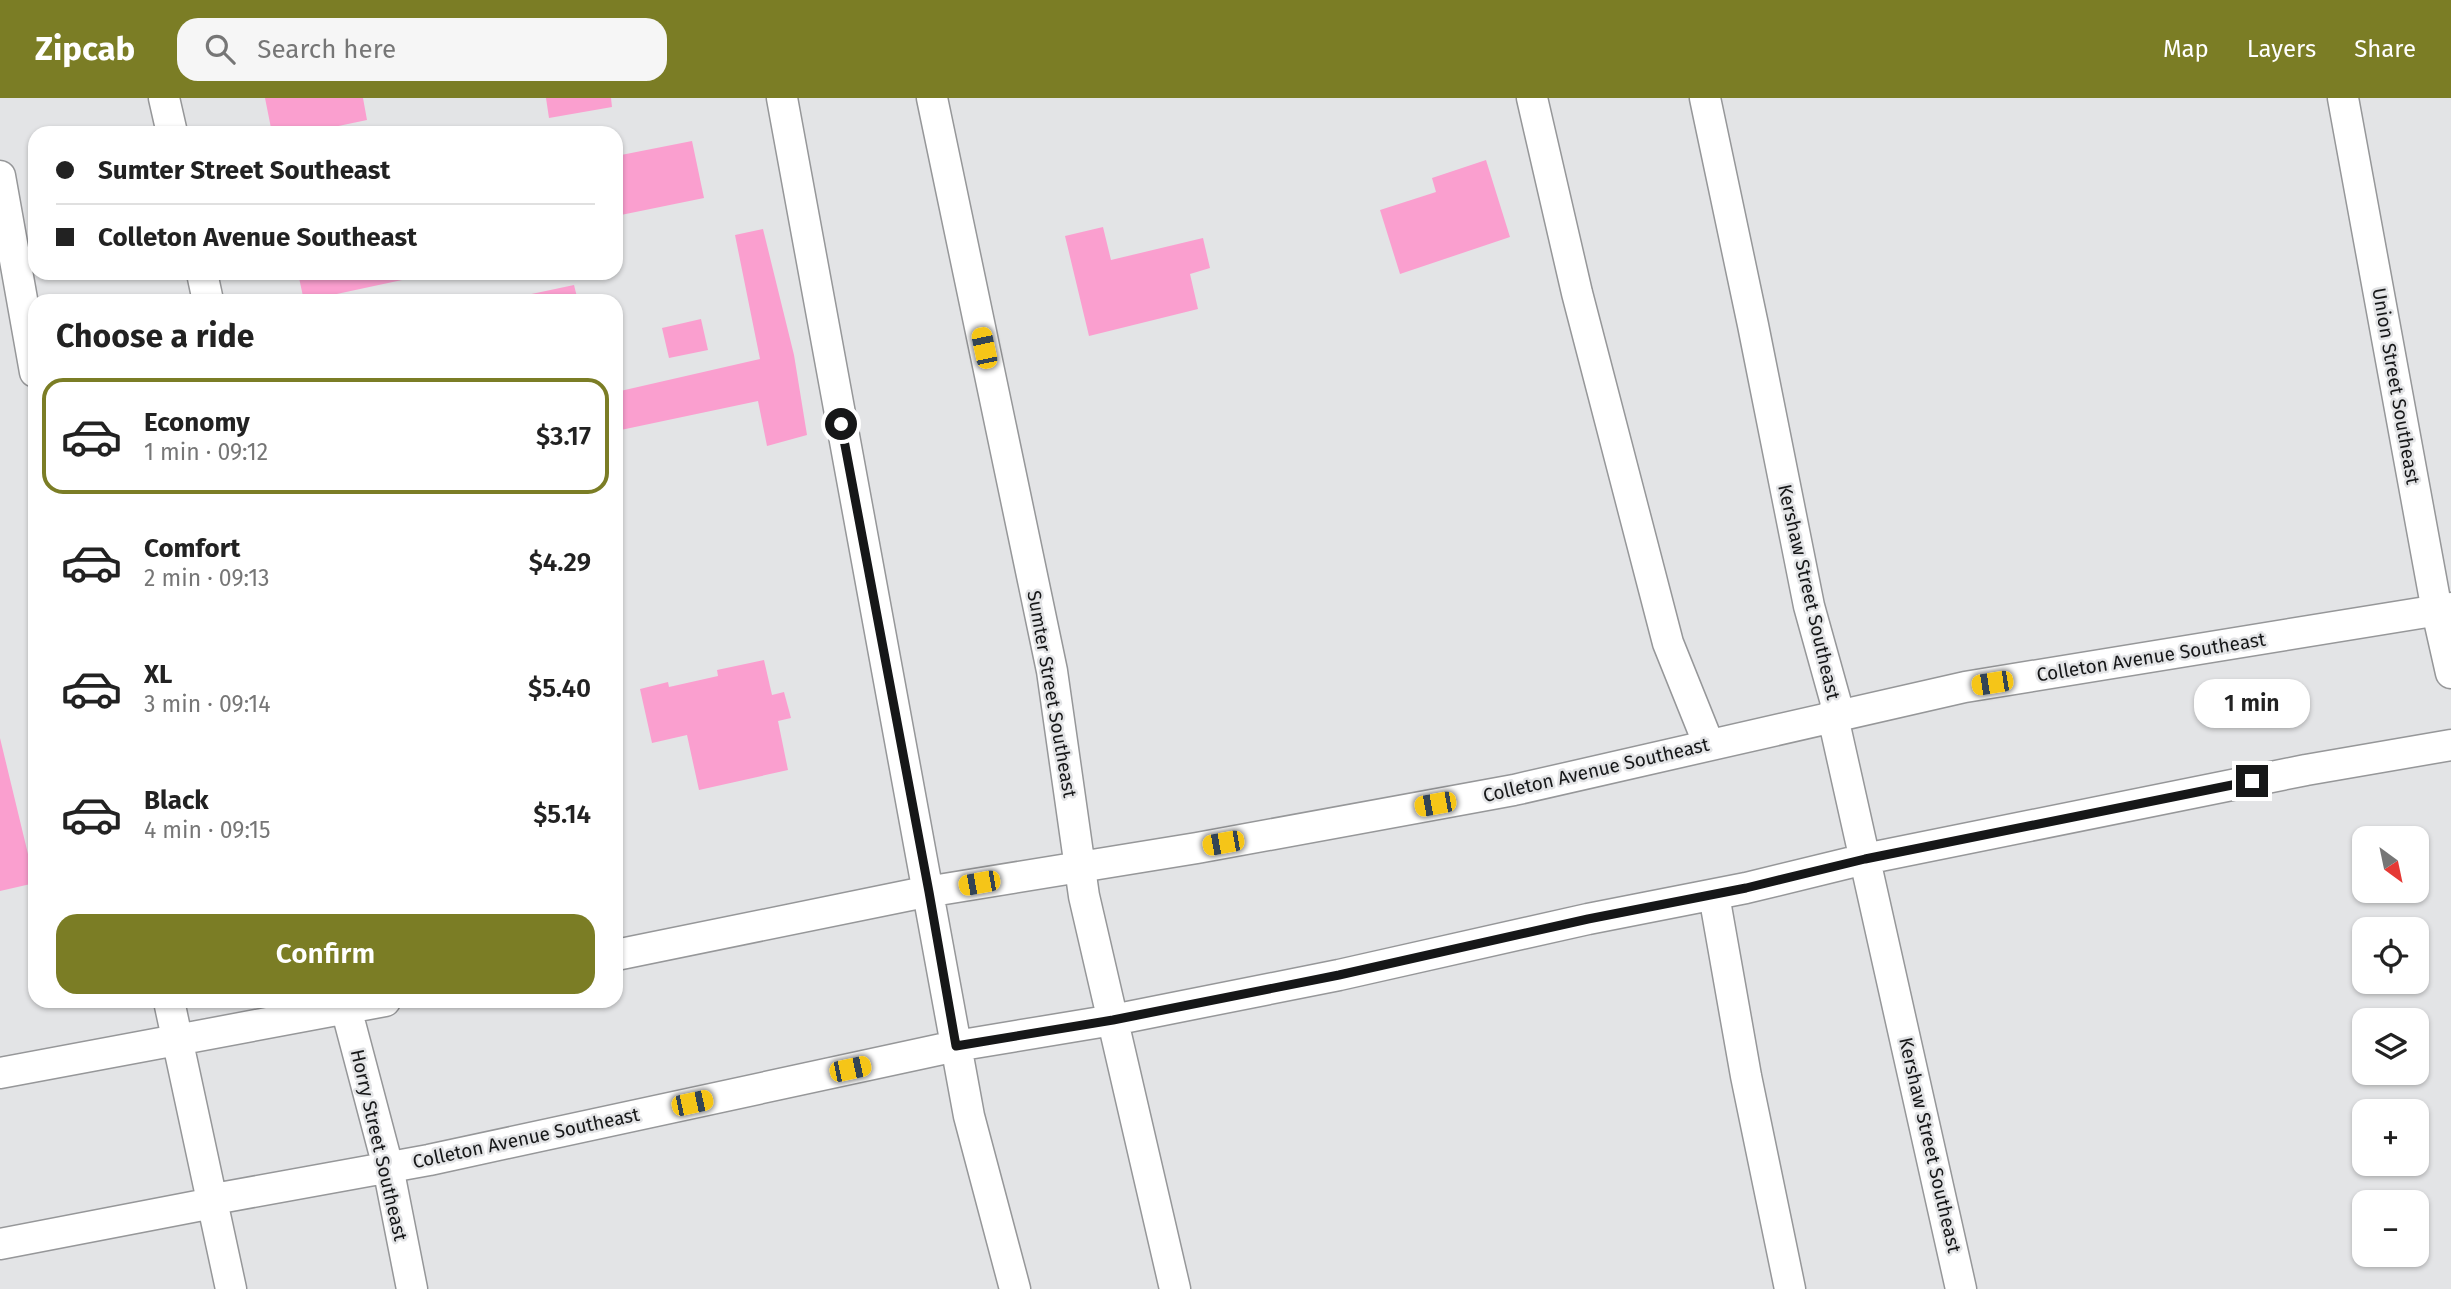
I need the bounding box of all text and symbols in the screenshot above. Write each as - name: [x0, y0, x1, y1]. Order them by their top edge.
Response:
- search box: [177, 18, 667, 81]
- text: Zipcab: [35, 29, 135, 69]
- icon: search: [201, 30, 239, 68]
- text: Search here: [257, 34, 396, 65]
- text: Map: [2163, 35, 2209, 63]
- text: Layers: [2247, 35, 2316, 63]
- text: Share: [2354, 35, 2416, 63]
- text: Sumter Street Southeast: [98, 155, 390, 186]
- text: Colleton Avenue Southeast: [98, 222, 417, 253]
- street label: Union Street Southeast: [2367, 286, 2425, 486]
- text: Choose a ride: [56, 317, 254, 355]
- car: [970, 325, 999, 371]
- icon: car: [60, 405, 123, 468]
- text: Economy: [144, 407, 250, 438]
- route start: [825, 408, 857, 440]
- text: $3.17: [536, 421, 591, 452]
- text: 1 min · 09:12: [144, 438, 268, 466]
- street label: Kershaw Street Southeast: [1773, 482, 1845, 702]
- icon: car: [60, 531, 123, 594]
- text: Comfort: [144, 533, 240, 564]
- text: $4.29: [529, 547, 591, 578]
- text: 2 min · 09:13: [144, 564, 270, 592]
- street label: Sumter Street Southeast: [1022, 589, 1082, 800]
- street label: Colleton Avenue Southeast: [2035, 628, 2267, 686]
- icon: car: [60, 657, 123, 720]
- text: XL: [144, 659, 172, 690]
- car: [1970, 669, 2015, 697]
- text: $5.40: [528, 673, 591, 704]
- callout: 1 min: [2194, 680, 2310, 728]
- text: 1 min: [2224, 689, 2280, 717]
- text: 3 min · 09:14: [144, 690, 270, 718]
- street label: Colleton Avenue Southeast: [1481, 733, 1711, 807]
- route end: [2236, 765, 2268, 797]
- icon: car: [60, 783, 123, 846]
- text: Black: [144, 785, 209, 816]
- car: [1413, 790, 1458, 818]
- text: $5.14: [533, 799, 591, 830]
- text: 4 min · 09:15: [144, 816, 270, 844]
- north arrow: [2352, 826, 2429, 903]
- map controls: [2352, 826, 2429, 1267]
- car: [1201, 829, 1246, 857]
- car: [957, 869, 1002, 897]
- button: Confirm: [56, 914, 595, 994]
- button: locate: [2352, 917, 2429, 994]
- button: layers: [2352, 1008, 2429, 1085]
- street label: Kershaw Street Southeast: [1894, 1035, 1966, 1255]
- street label: Horry Street Southeast: [346, 1047, 412, 1243]
- car: [828, 1054, 873, 1084]
- car: [670, 1088, 715, 1118]
- button: +: [2352, 1099, 2429, 1176]
- street label: Colleton Avenue Southeast: [411, 1103, 642, 1173]
- button: −: [2352, 1190, 2429, 1267]

